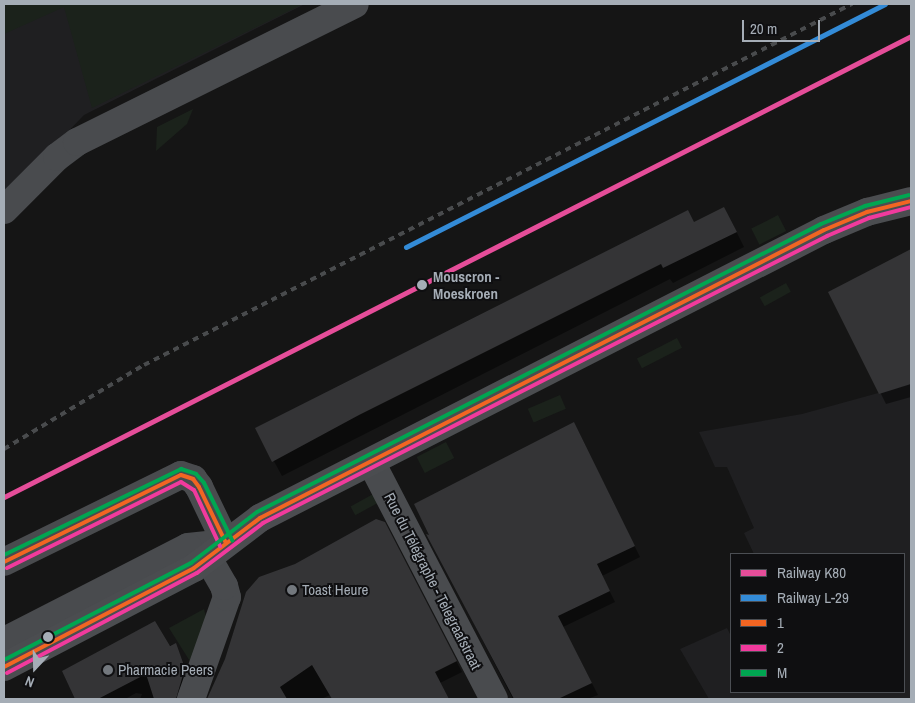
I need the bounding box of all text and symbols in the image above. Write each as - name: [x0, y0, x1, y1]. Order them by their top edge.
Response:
- scale bar: [745, 10, 822, 42]
- text: 20 m: [750, 18, 777, 39]
- place label: Mouscron - Moeskroen: [433, 267, 499, 302]
- marker: Mouscron - Moeskroen: [415, 278, 429, 292]
- street label: Rue du Télégraphe - Telegraafstraat: [380, 489, 486, 673]
- legend: [730, 553, 905, 693]
- text: Railway K80: [777, 562, 846, 583]
- place label: Toast Heure: [302, 581, 368, 599]
- marker: Toast Heure: [286, 584, 298, 596]
- text: Railway L-29: [777, 587, 849, 608]
- text: 1: [777, 612, 784, 633]
- unlabelled marker: [43, 632, 53, 642]
- text: 2: [777, 637, 784, 658]
- north arrow: [10, 643, 60, 693]
- place label: Pharmacie Peers: [118, 661, 213, 679]
- text: M: [777, 662, 787, 683]
- marker: Pharmacie Peers: [102, 664, 114, 676]
- text: N: [23, 672, 37, 692]

